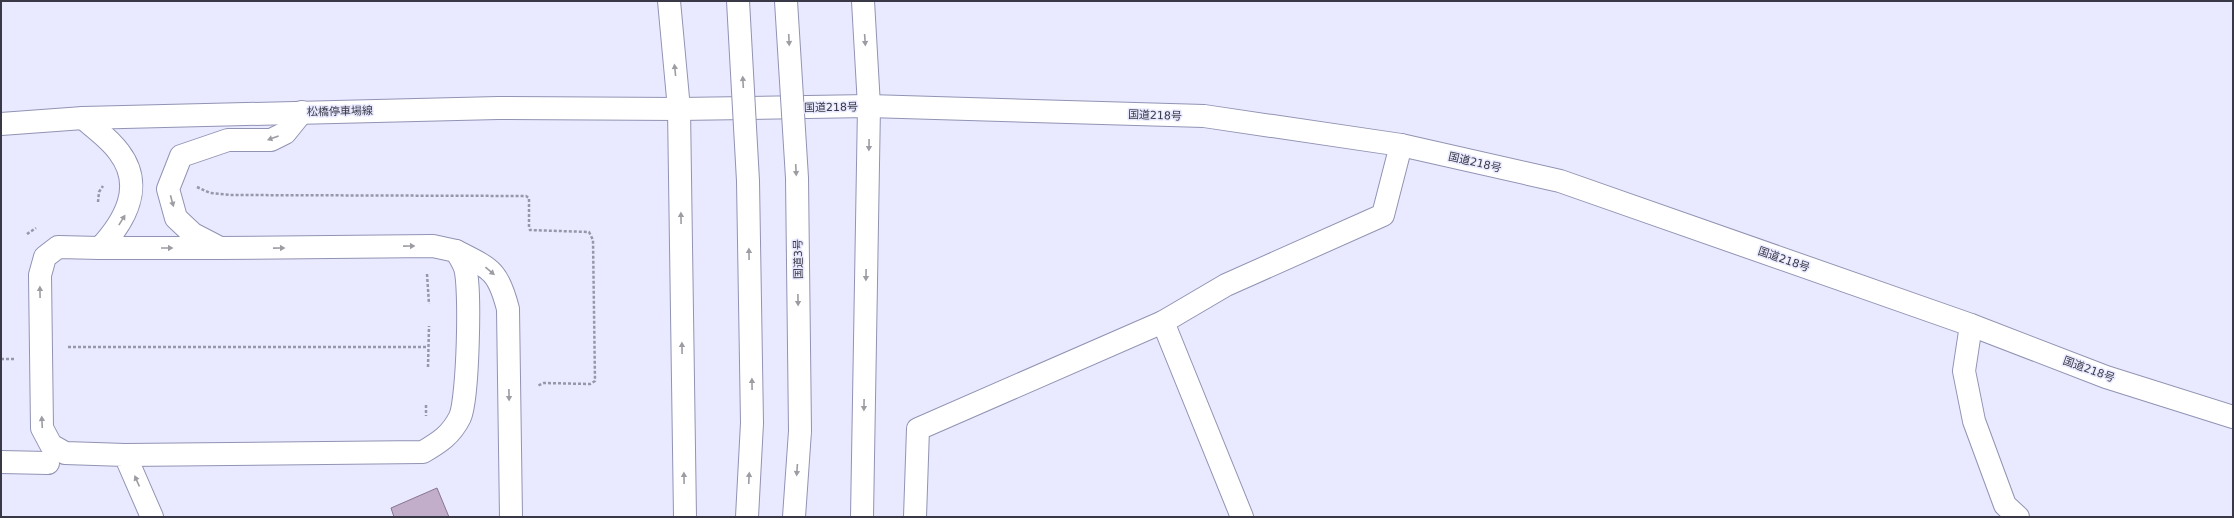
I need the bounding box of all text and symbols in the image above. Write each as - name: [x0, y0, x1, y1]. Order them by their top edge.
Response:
- one-way arrow: [785, 34, 792, 46]
- one-way arrow: [862, 34, 869, 46]
- one-way arrow: [672, 64, 679, 76]
- one-way arrow: [739, 76, 746, 88]
- street label: 国道218号: [804, 101, 858, 114]
- street label: 松橋停車場線: [307, 104, 373, 119]
- street label: 国道218号: [1128, 108, 1182, 123]
- one-way arrow: [267, 135, 279, 141]
- one-way arrow: [866, 139, 872, 152]
- street label: 国道218号: [1447, 150, 1503, 175]
- one-way arrow: [793, 164, 799, 177]
- one-way arrow: [169, 195, 175, 208]
- one-way arrow: [678, 211, 684, 224]
- one-way arrow: [119, 214, 126, 225]
- street label: 国道3号: [792, 239, 805, 279]
- one-way arrow: [403, 243, 416, 249]
- one-way arrow: [161, 245, 174, 251]
- one-way arrow: [273, 245, 286, 251]
- street label: 国道218号: [1756, 245, 1811, 274]
- one-way arrow: [746, 248, 753, 260]
- one-way arrow: [484, 266, 495, 275]
- one-way arrow: [863, 269, 869, 282]
- one-way arrow: [37, 285, 43, 298]
- one-way arrow: [795, 294, 801, 307]
- one-way arrow: [679, 342, 686, 354]
- street label: 国道218号: [2061, 354, 2116, 385]
- one-way arrow: [748, 378, 755, 390]
- one-way arrow: [506, 389, 512, 402]
- one-way arrow: [861, 399, 867, 412]
- one-way arrow: [39, 416, 46, 428]
- one-way arrow: [793, 464, 800, 476]
- one-way arrow: [681, 471, 687, 484]
- one-way arrow: [746, 471, 752, 484]
- one-way arrow: [133, 475, 139, 487]

